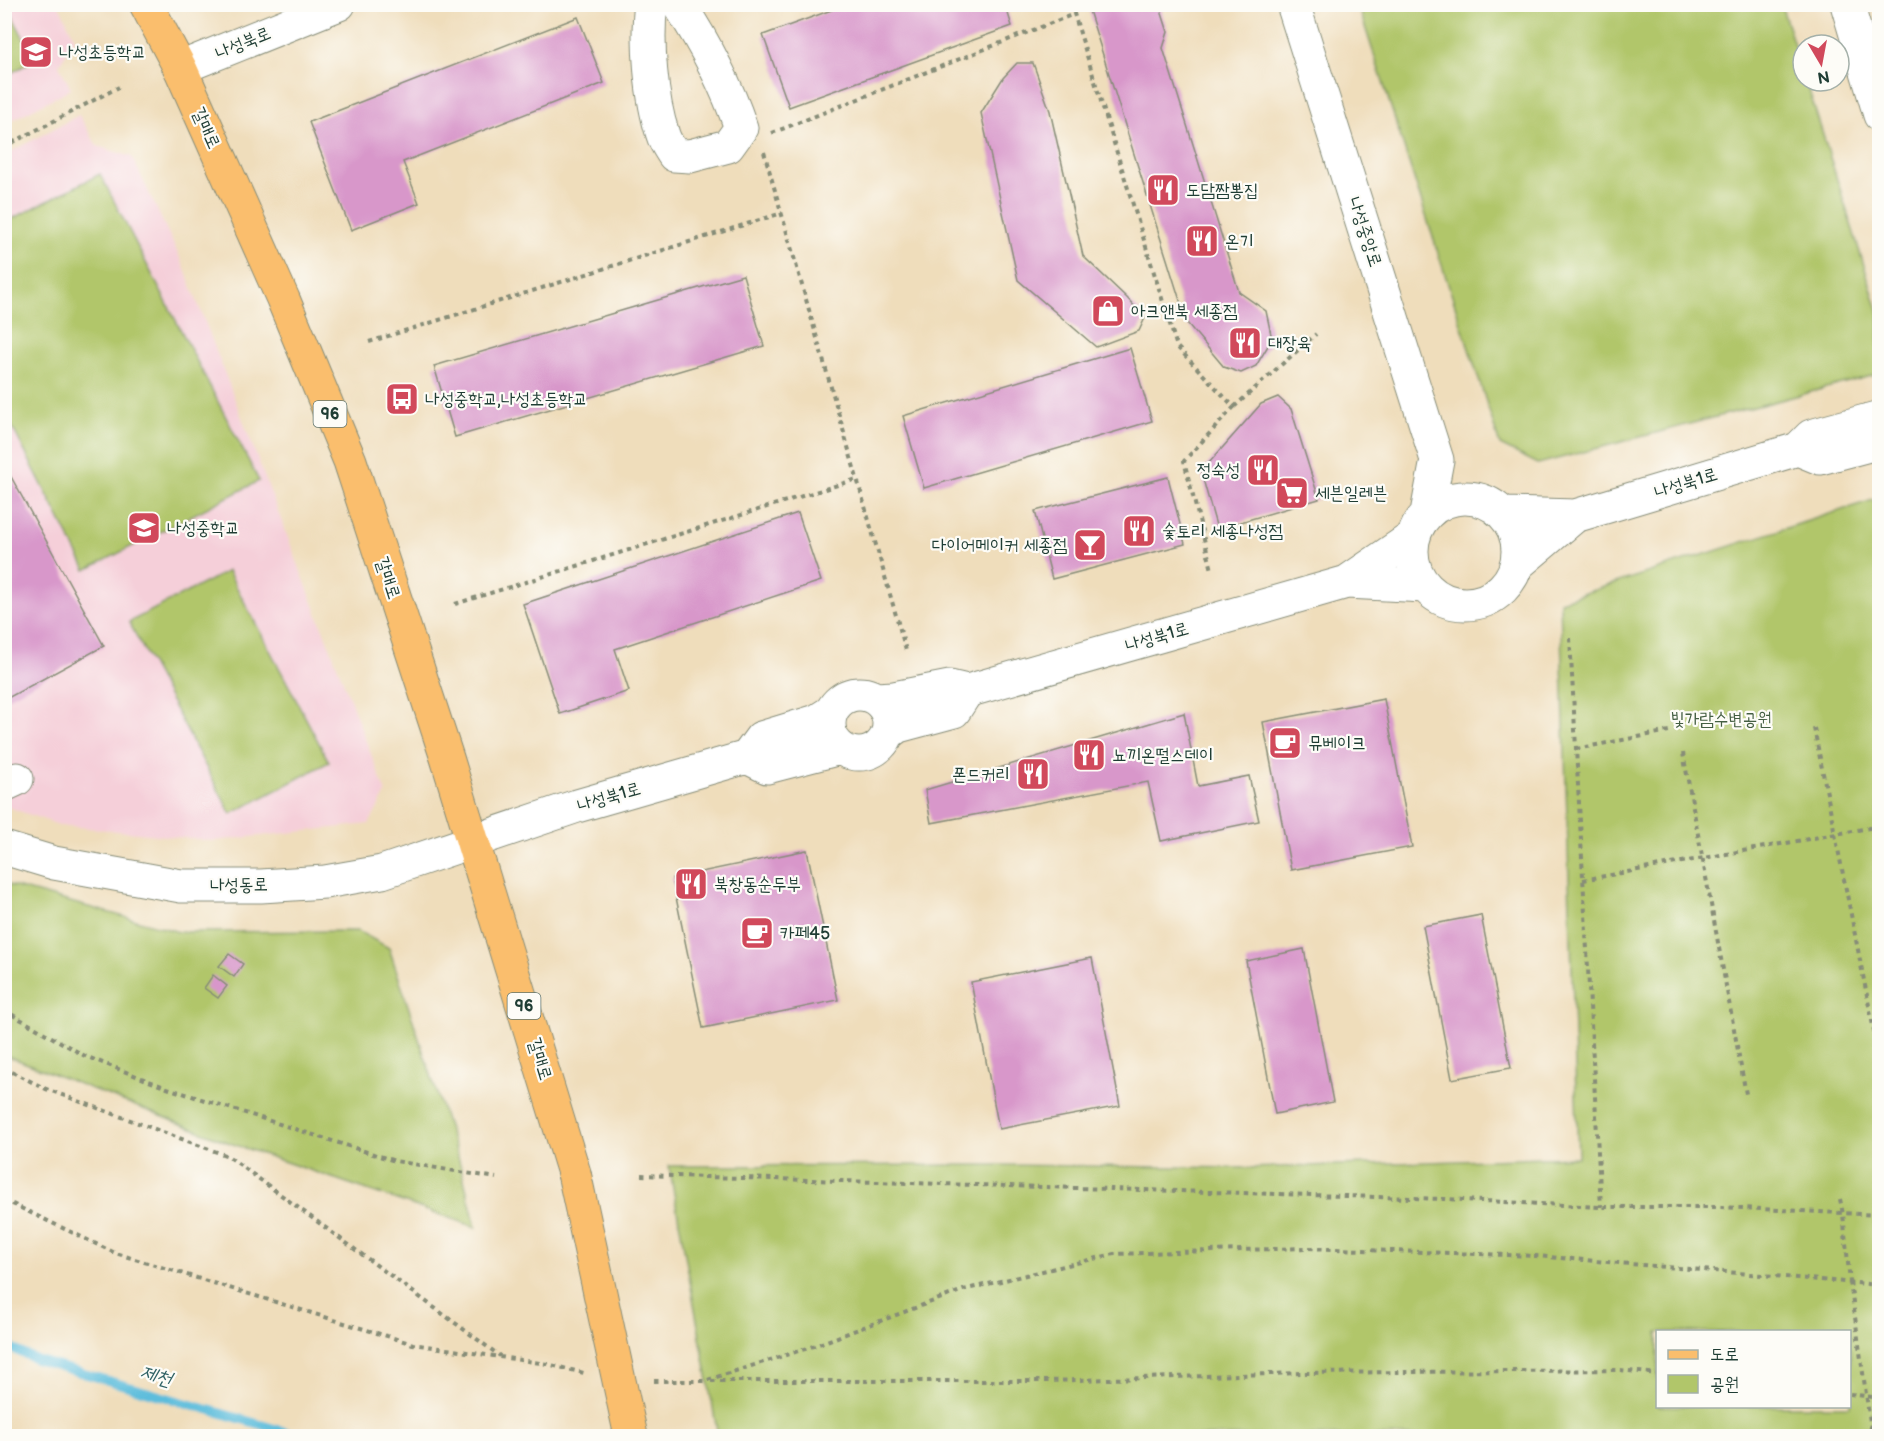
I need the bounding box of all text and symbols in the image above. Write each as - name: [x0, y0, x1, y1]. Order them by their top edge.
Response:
- street label: 나성북로: [212, 22, 274, 64]
- north arrow: [1791, 33, 1851, 93]
- school or university icon: 나성초등학교: [18, 34, 54, 70]
- place label: 나성초등학교: [59, 42, 146, 63]
- text: N: [1816, 66, 1831, 87]
- street label: 갈매로: [188, 104, 224, 152]
- restaurant icon: 도담짬뽕집: [1145, 172, 1181, 208]
- place label: 도담짬뽕집: [1186, 180, 1258, 201]
- street label: 나성중앙로: [1344, 194, 1386, 270]
- restaurant icon: 온기: [1184, 223, 1220, 259]
- place label: 온기: [1225, 231, 1254, 252]
- shop icon: 아크앤북 세종점: [1090, 293, 1126, 329]
- place label: 아크앤북 세종점: [1131, 301, 1238, 322]
- restaurant icon: 대장육: [1227, 325, 1263, 361]
- place label: 대장육: [1268, 333, 1311, 354]
- bus stop icon: 나성중학교,나성초등학교: [384, 381, 420, 417]
- place label: 나성중학교,나성초등학교: [425, 389, 588, 410]
- road number: 96: [314, 401, 346, 427]
- restaurant icon: 정숙성: [1245, 452, 1281, 488]
- place label: 정숙성: [1197, 460, 1240, 481]
- street label: 나성북1로: [1652, 463, 1720, 503]
- supermarket icon: 세븐일레븐: [1274, 475, 1310, 511]
- place label: 세븐일레븐: [1315, 483, 1387, 504]
- school or university icon: 나성중학교: [126, 510, 162, 546]
- restaurant icon: 숯토리 세종나성점: [1121, 513, 1157, 549]
- place label: 나성중학교: [167, 518, 239, 539]
- place label: 숯토리 세종나성점: [1162, 521, 1283, 542]
- bar icon: 다이어메이커 세종점: [1072, 527, 1108, 563]
- place label: 다이어메이커 세종점: [932, 535, 1068, 556]
- street label: 갈매로: [371, 554, 405, 602]
- street label: 나성북1로: [1123, 618, 1191, 656]
- park label: 빛가람수변공원: [1670, 709, 1772, 730]
- cafe icon: 뮤베이크: [1267, 725, 1303, 761]
- place label: 뮤베이크: [1308, 733, 1366, 754]
- restaurant icon: 뇨끼온떨스데이: [1071, 737, 1107, 773]
- place label: 뇨끼온떨스데이: [1112, 745, 1213, 766]
- restaurant icon: 폰드커리: [1015, 756, 1051, 792]
- place label: 폰드커리: [952, 764, 1010, 785]
- street label: 나성북1로: [575, 778, 643, 816]
- restaurant icon: 북창동순두부: [673, 866, 709, 902]
- street label: 나성동로: [210, 874, 268, 896]
- place label: 북창동순두부: [714, 874, 801, 895]
- cafe icon: 카페45: [739, 915, 775, 951]
- place label: 카페45: [780, 923, 830, 944]
- road number: 96: [508, 993, 540, 1019]
- street label: 갈매로: [524, 1035, 556, 1083]
- legend: [1656, 1330, 1851, 1408]
- text: 도로: [1710, 1344, 1739, 1365]
- water label: 제천: [137, 1360, 177, 1392]
- text: 공원: [1710, 1374, 1739, 1395]

